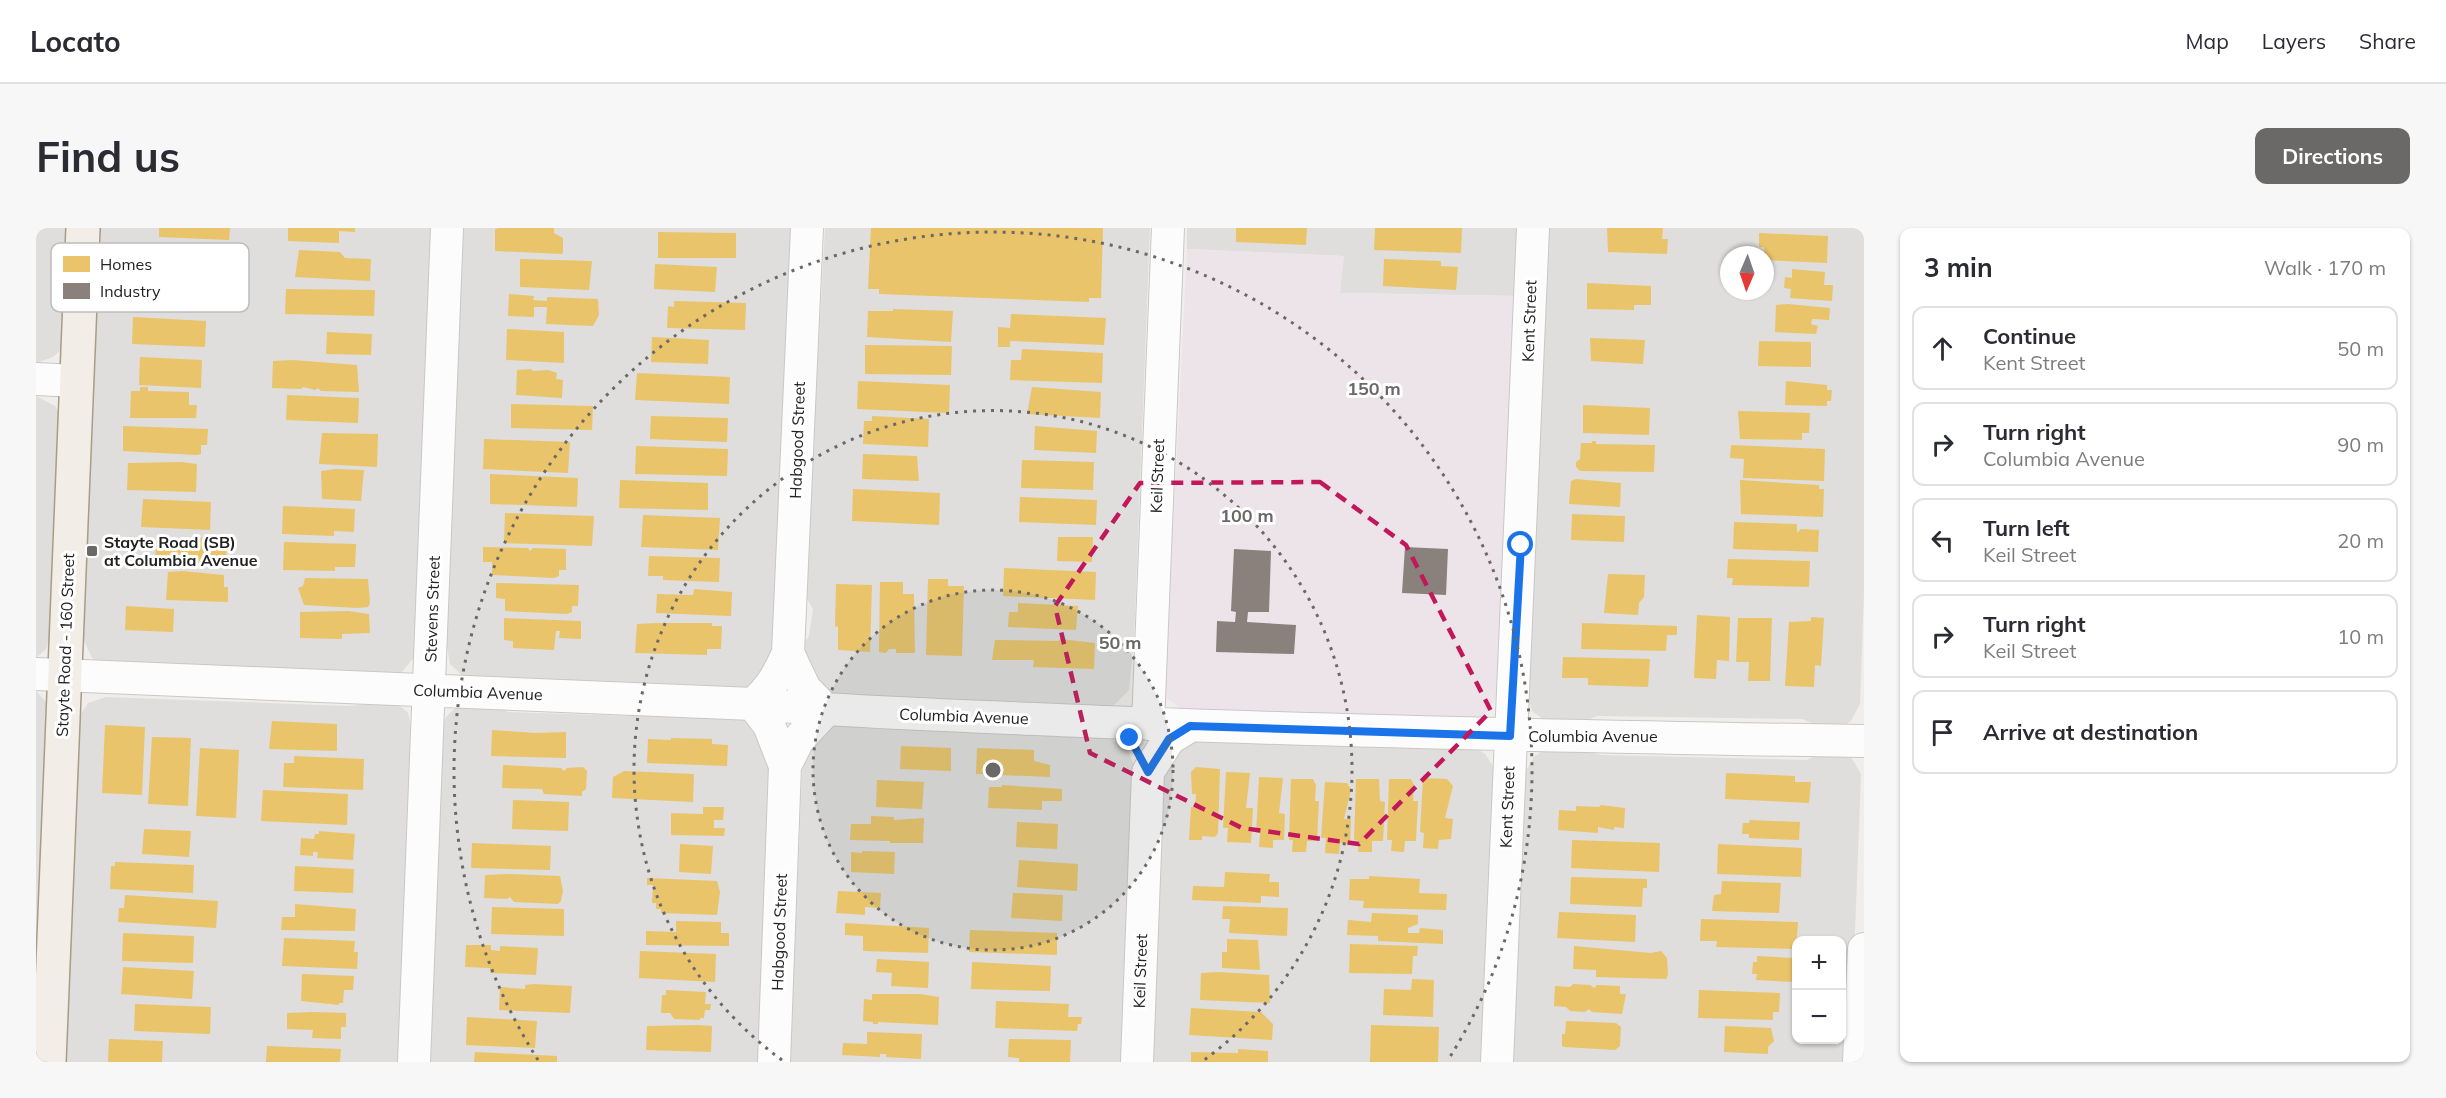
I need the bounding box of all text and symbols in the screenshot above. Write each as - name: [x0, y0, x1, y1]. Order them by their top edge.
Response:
- text: Locato: [30, 24, 121, 59]
- text: Map: [2186, 28, 2229, 54]
- text: Layers: [2262, 28, 2326, 54]
- text: Share: [2359, 28, 2416, 54]
- button: Directions: [2255, 128, 2410, 184]
- text: Find us: [36, 130, 180, 183]
- legend: [51, 243, 249, 312]
- north arrow: [1720, 246, 1774, 300]
- text: 3 min: [1924, 251, 1993, 284]
- text: Homes: [100, 254, 152, 274]
- text: Walk · 170 m: [2264, 255, 2386, 280]
- street label: Kent Street: [1518, 279, 1540, 362]
- text: Industry: [100, 281, 161, 301]
- text: Continue: [1983, 322, 2076, 350]
- icon: ahead: [1926, 332, 1959, 365]
- text: 50 m: [2337, 336, 2384, 361]
- text: Kent Street: [1983, 350, 2086, 375]
- text: 150 m: [1347, 377, 1401, 400]
- street label: Habgood Street: [785, 381, 809, 499]
- text: Turn right: [1983, 418, 2086, 446]
- icon: right: [1926, 428, 1959, 461]
- text: 90 m: [2337, 432, 2384, 457]
- street label: Keil Street: [1146, 438, 1168, 514]
- text: Columbia Avenue: [1983, 446, 2145, 471]
- text: 100 m: [1220, 504, 1274, 527]
- text: Turn left: [1983, 514, 2070, 542]
- icon: left: [1926, 524, 1959, 557]
- text: 20 m: [2337, 528, 2384, 553]
- route start: [1507, 531, 1533, 557]
- place label: Stayte Road (SB) at Columbia Avenue: [104, 532, 258, 570]
- text: Keil Street: [1983, 542, 2076, 567]
- marker: Stayte Road (SB) at Columbia Avenue: [85, 544, 99, 558]
- street label: Stayte Road - 160 Street: [52, 552, 78, 737]
- street label: Stevens Street: [420, 555, 444, 663]
- text: Turn right: [1983, 610, 2086, 638]
- icon: right: [1926, 620, 1959, 653]
- text: 10 m: [2337, 624, 2384, 649]
- text: 50 m: [1099, 631, 1141, 654]
- text: Keil Street: [1983, 638, 2076, 663]
- street label: Columbia Avenue: [413, 680, 543, 704]
- street label: Columbia Avenue: [899, 704, 1029, 728]
- icon: arrive: [1926, 716, 1959, 749]
- text: Arrive at destination: [1983, 718, 2198, 746]
- route end: [1116, 724, 1142, 750]
- street label: Columbia Avenue: [1528, 726, 1658, 746]
- centre of rings: [983, 760, 1003, 780]
- street label: Kent Street: [1496, 765, 1518, 848]
- street label: Habgood Street: [767, 873, 791, 991]
- street label: Keil Street: [1129, 933, 1151, 1009]
- map controls: [1792, 936, 1846, 1044]
- button: +: [1792, 936, 1846, 990]
- button: −: [1792, 990, 1846, 1044]

